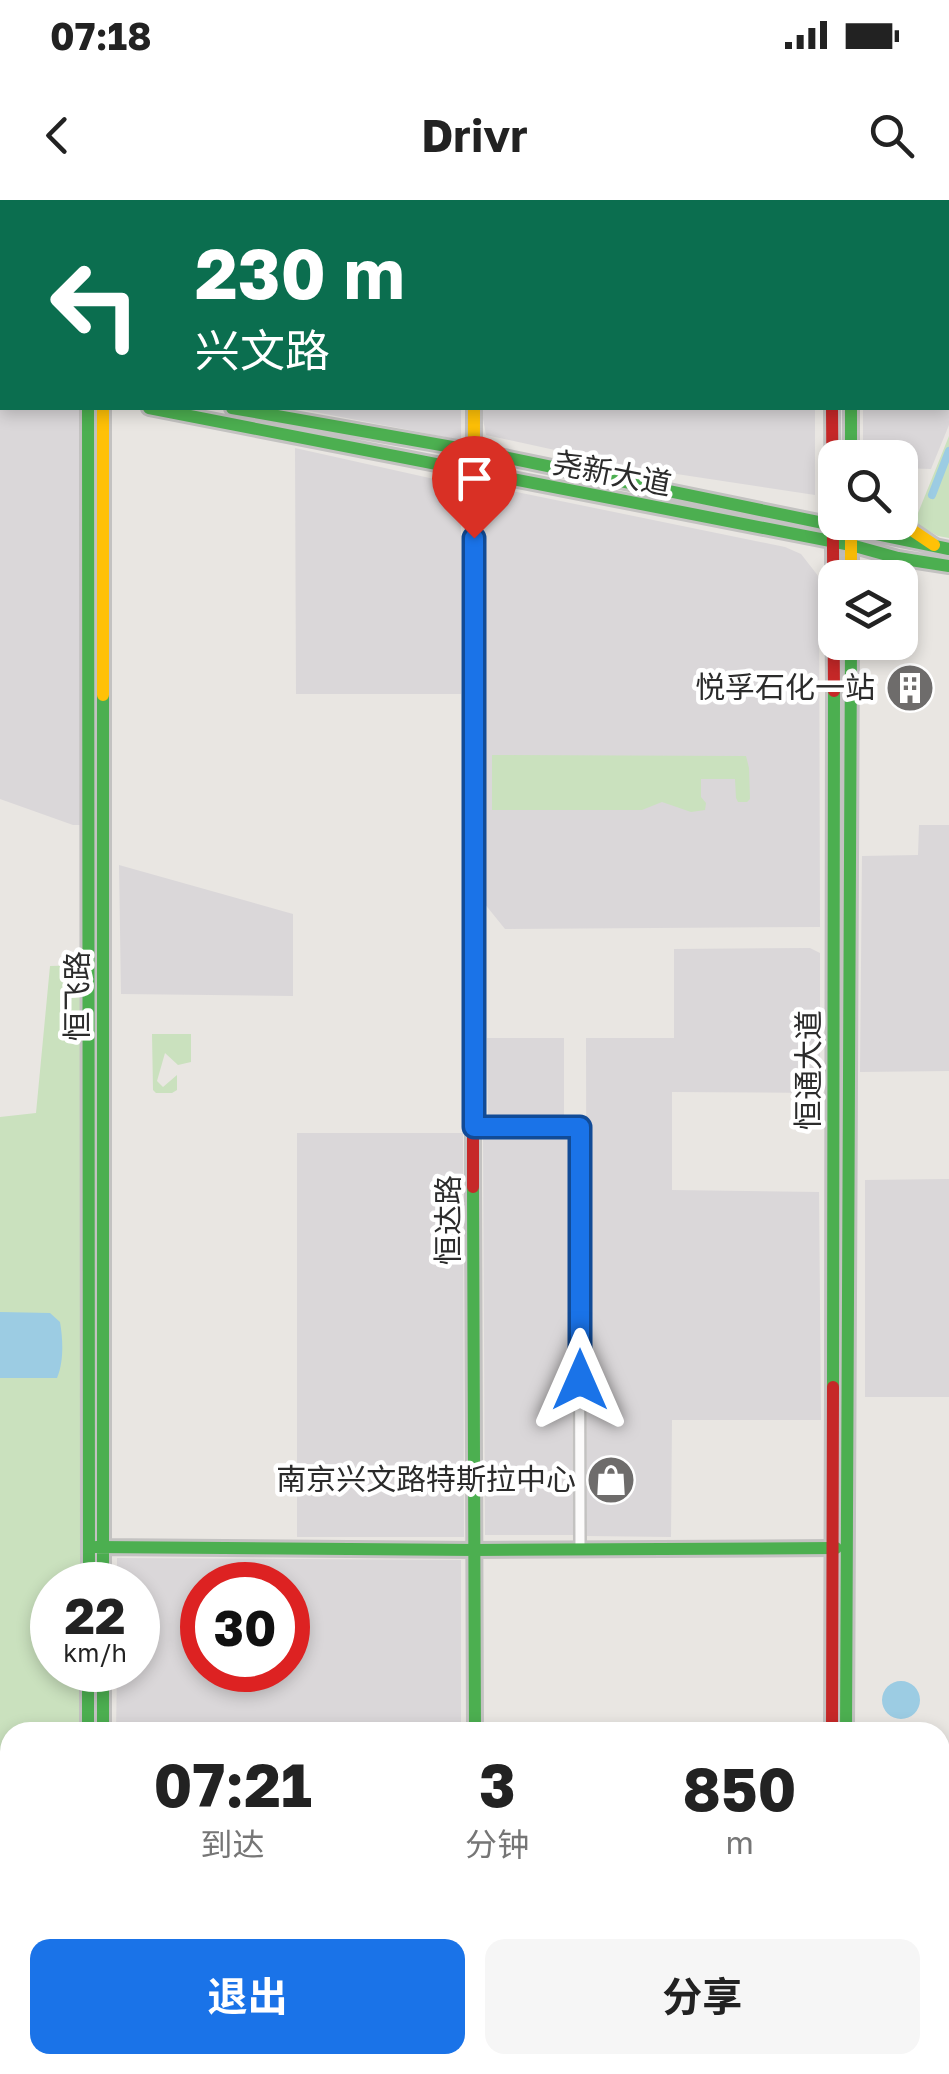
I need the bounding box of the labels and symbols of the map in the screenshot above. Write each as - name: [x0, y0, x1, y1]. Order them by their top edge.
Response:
- pin: [432, 436, 517, 539]
- street label: 尧新大道: [550, 444, 675, 502]
- building icon: 悦孚石化一站: [884, 662, 936, 714]
- place label: 悦孚石化一站: [695, 669, 875, 705]
- street label: 恒飞路: [59, 951, 95, 1041]
- street label: 恒通大道: [790, 1010, 826, 1130]
- street label: 恒达路: [430, 1175, 466, 1265]
- position arrow: [528, 1328, 632, 1432]
- shop icon: 南京兴文路特斯拉中心: [585, 1454, 637, 1506]
- place label: 南京兴文路特斯拉中心: [276, 1461, 576, 1497]
- speed limit sign: 30: [180, 1562, 310, 1692]

